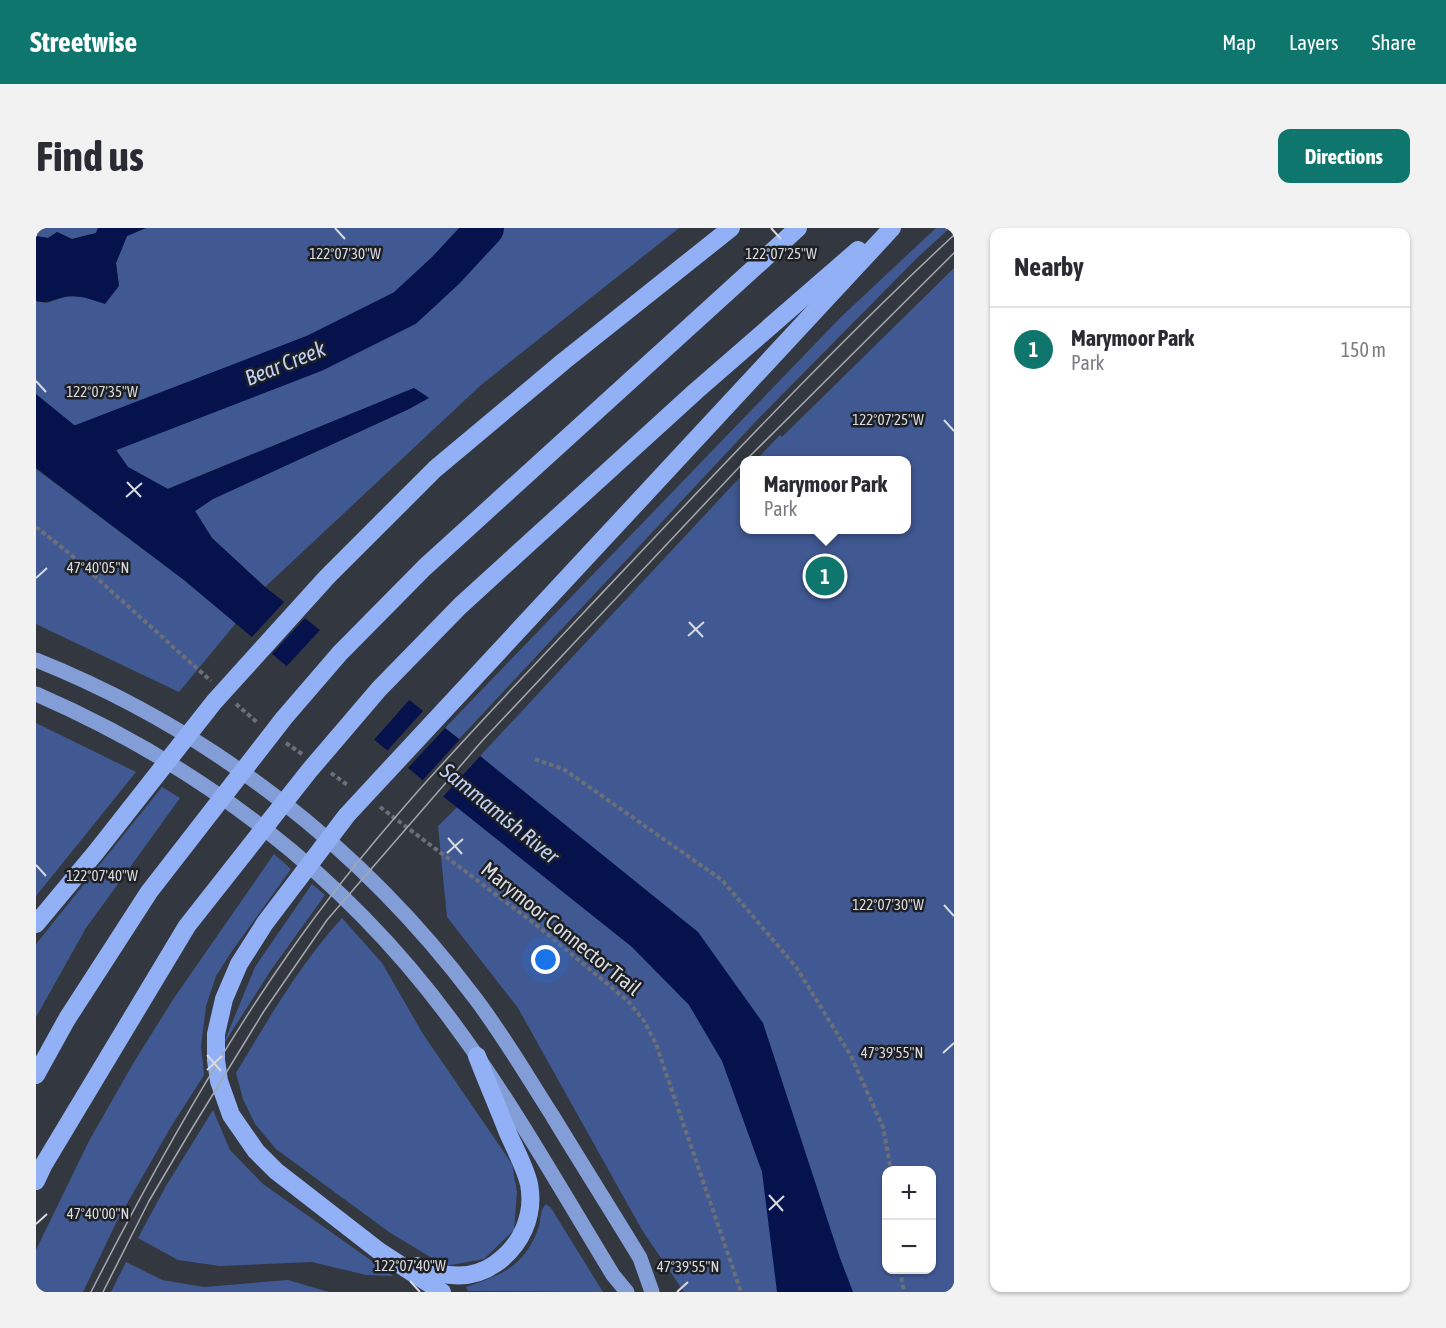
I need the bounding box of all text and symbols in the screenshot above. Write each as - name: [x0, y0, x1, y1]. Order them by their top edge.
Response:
- text: Streetwise: [30, 26, 137, 58]
- text: Map: [1222, 30, 1256, 54]
- text: Layers: [1289, 30, 1339, 54]
- text: Share: [1372, 30, 1416, 54]
- button: Directions: [1278, 129, 1410, 183]
- text: Find us: [36, 132, 144, 180]
- text: 122°07'30"W: [309, 245, 381, 262]
- text: 122°07'25"W: [745, 245, 817, 262]
- text: Nearby: [1014, 252, 1084, 282]
- text: Marymoor Park: [1071, 325, 1194, 351]
- water label: Bear Creek: [241, 335, 329, 391]
- text: 1: [1029, 338, 1038, 361]
- text: 150 m: [1341, 338, 1386, 361]
- text: Park: [1071, 351, 1104, 374]
- text: 122°07'35"W: [66, 383, 138, 400]
- text: 122°07'25"W: [852, 411, 924, 428]
- popup: [740, 456, 911, 534]
- text: Marymoor Park: [764, 471, 887, 497]
- text: Park: [764, 497, 797, 520]
- pin: 1: [806, 554, 844, 598]
- text: 47°40'05"N: [67, 559, 129, 576]
- water label: Sammamish River: [435, 757, 566, 870]
- street label: Marymoor Connector Trail: [477, 857, 647, 1000]
- text: 122°07'40"W: [66, 867, 138, 884]
- text: 122°07'30"W: [852, 896, 924, 913]
- your location: [531, 945, 560, 974]
- text: 47°39'55"N: [861, 1044, 923, 1061]
- map controls: [882, 1166, 936, 1274]
- button: +: [882, 1166, 936, 1220]
- text: 47°40'00"N: [67, 1205, 129, 1222]
- button: −: [882, 1220, 936, 1274]
- text: 122°07'40"W: [374, 1257, 446, 1274]
- text: 47°39'55"N: [657, 1258, 719, 1275]

